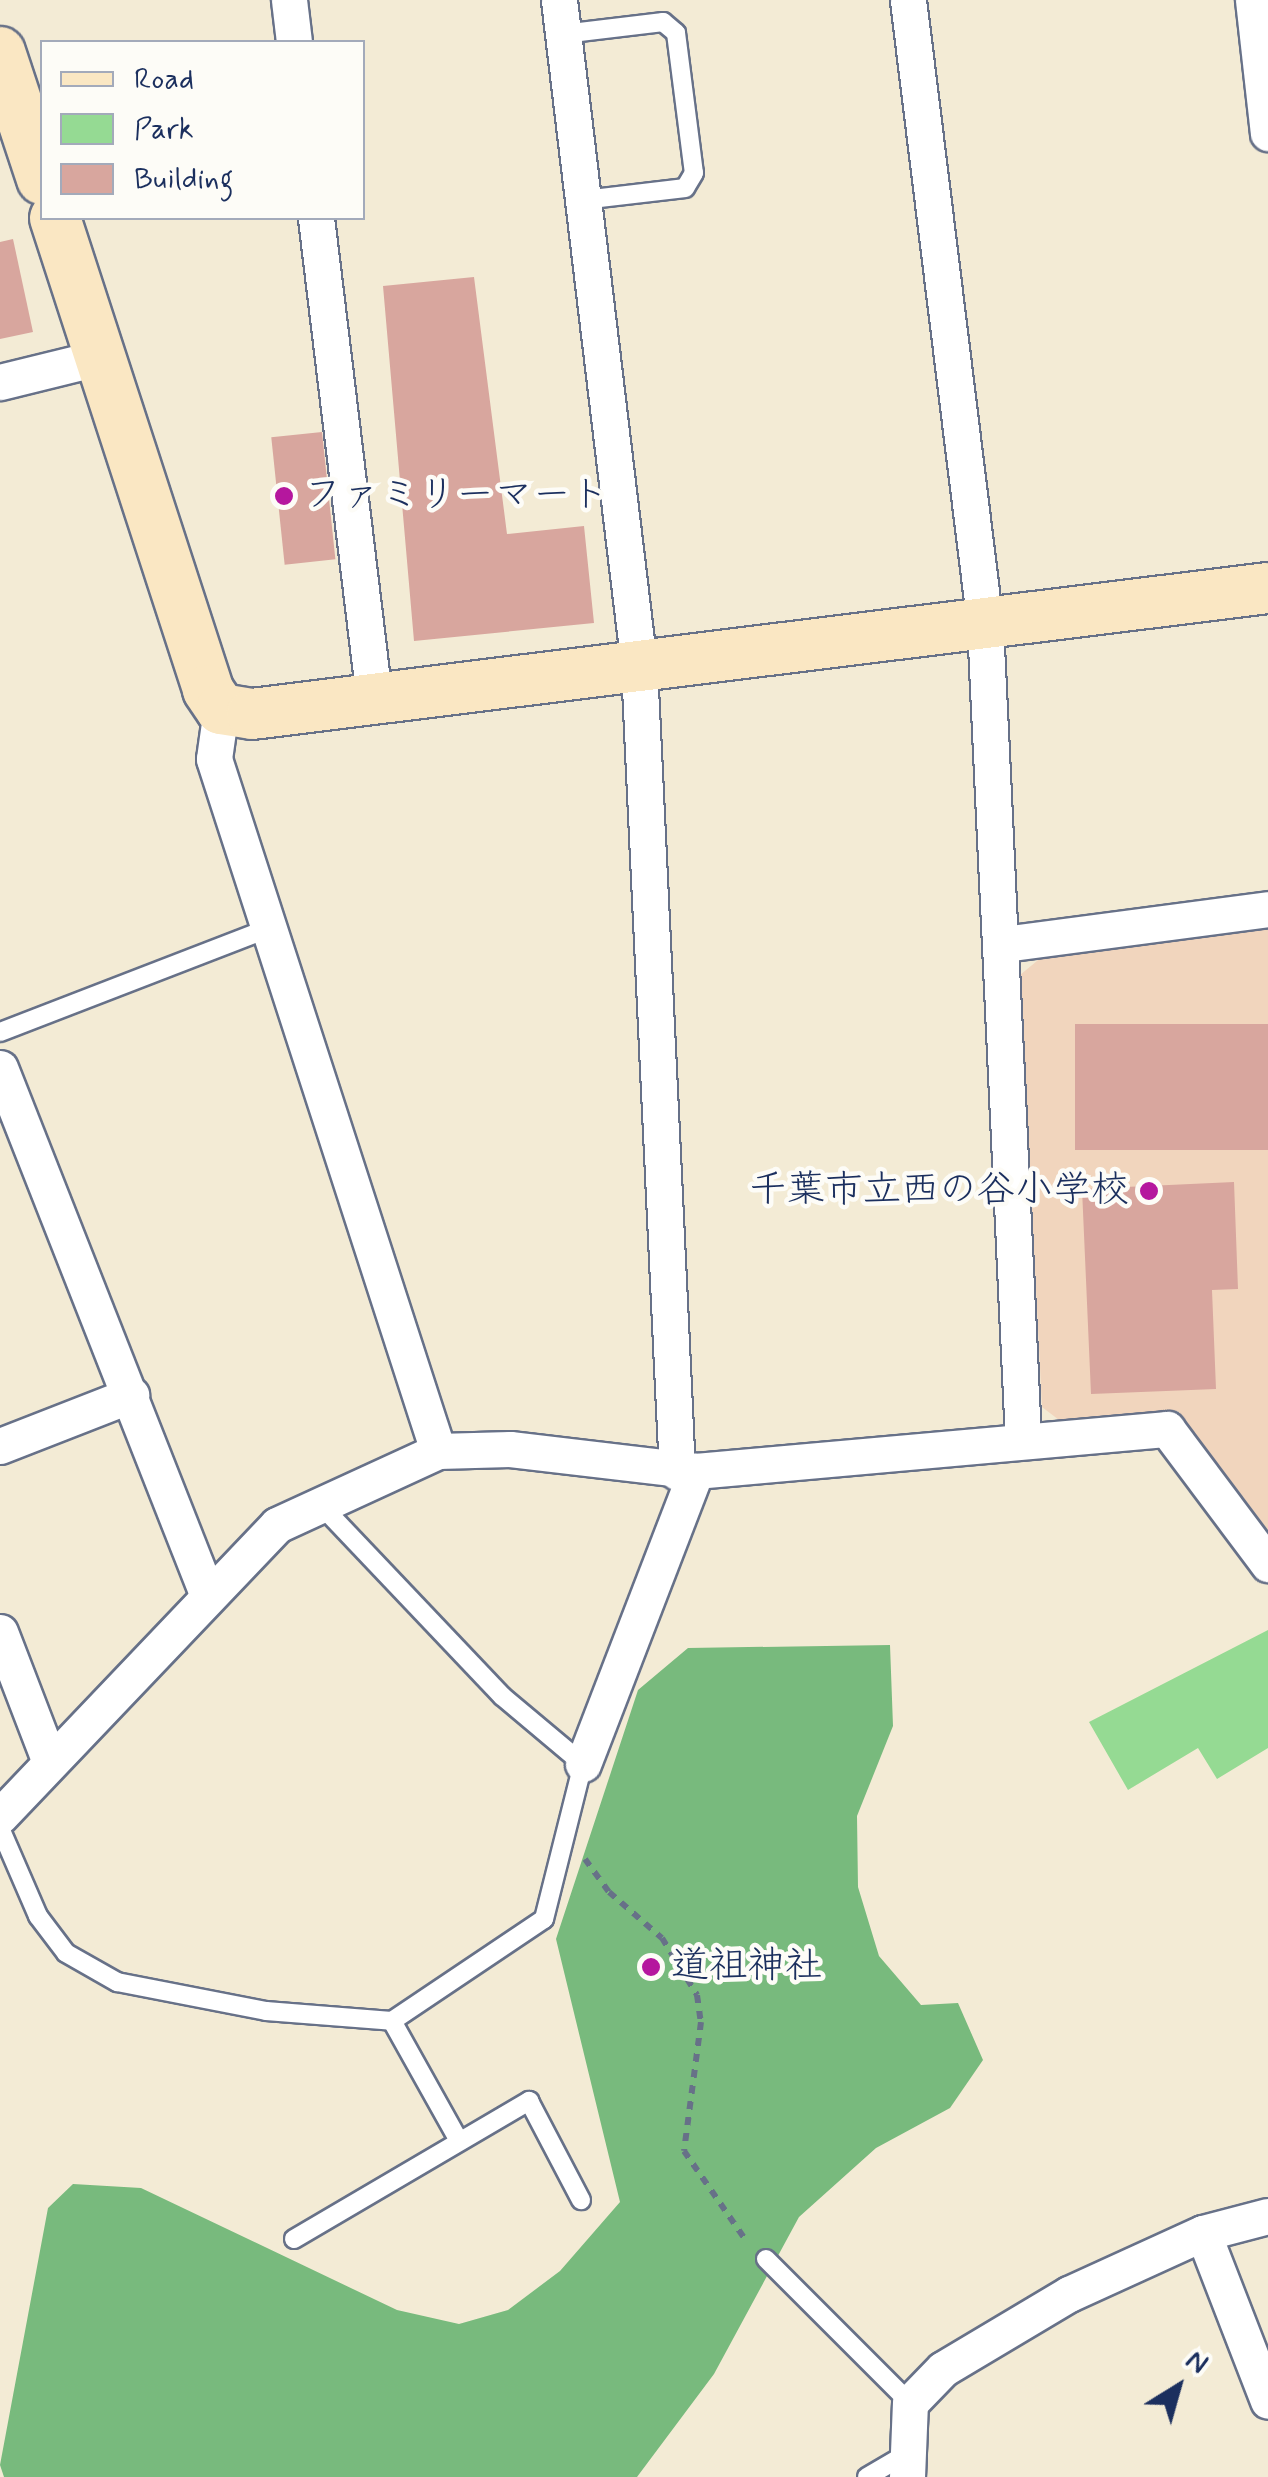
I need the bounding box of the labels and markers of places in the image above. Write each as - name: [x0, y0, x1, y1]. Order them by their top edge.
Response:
- place label: ファミリーマート: [304, 473, 608, 519]
- marker: ファミリーマート: [273, 485, 295, 507]
- place label: 千葉市立西の谷小学校: [749, 1168, 1129, 1214]
- marker: 千葉市立西の谷小学校: [1138, 1180, 1160, 1202]
- place label: 道祖神社: [671, 1944, 823, 1990]
- marker: 道祖神社: [640, 1956, 662, 1978]

